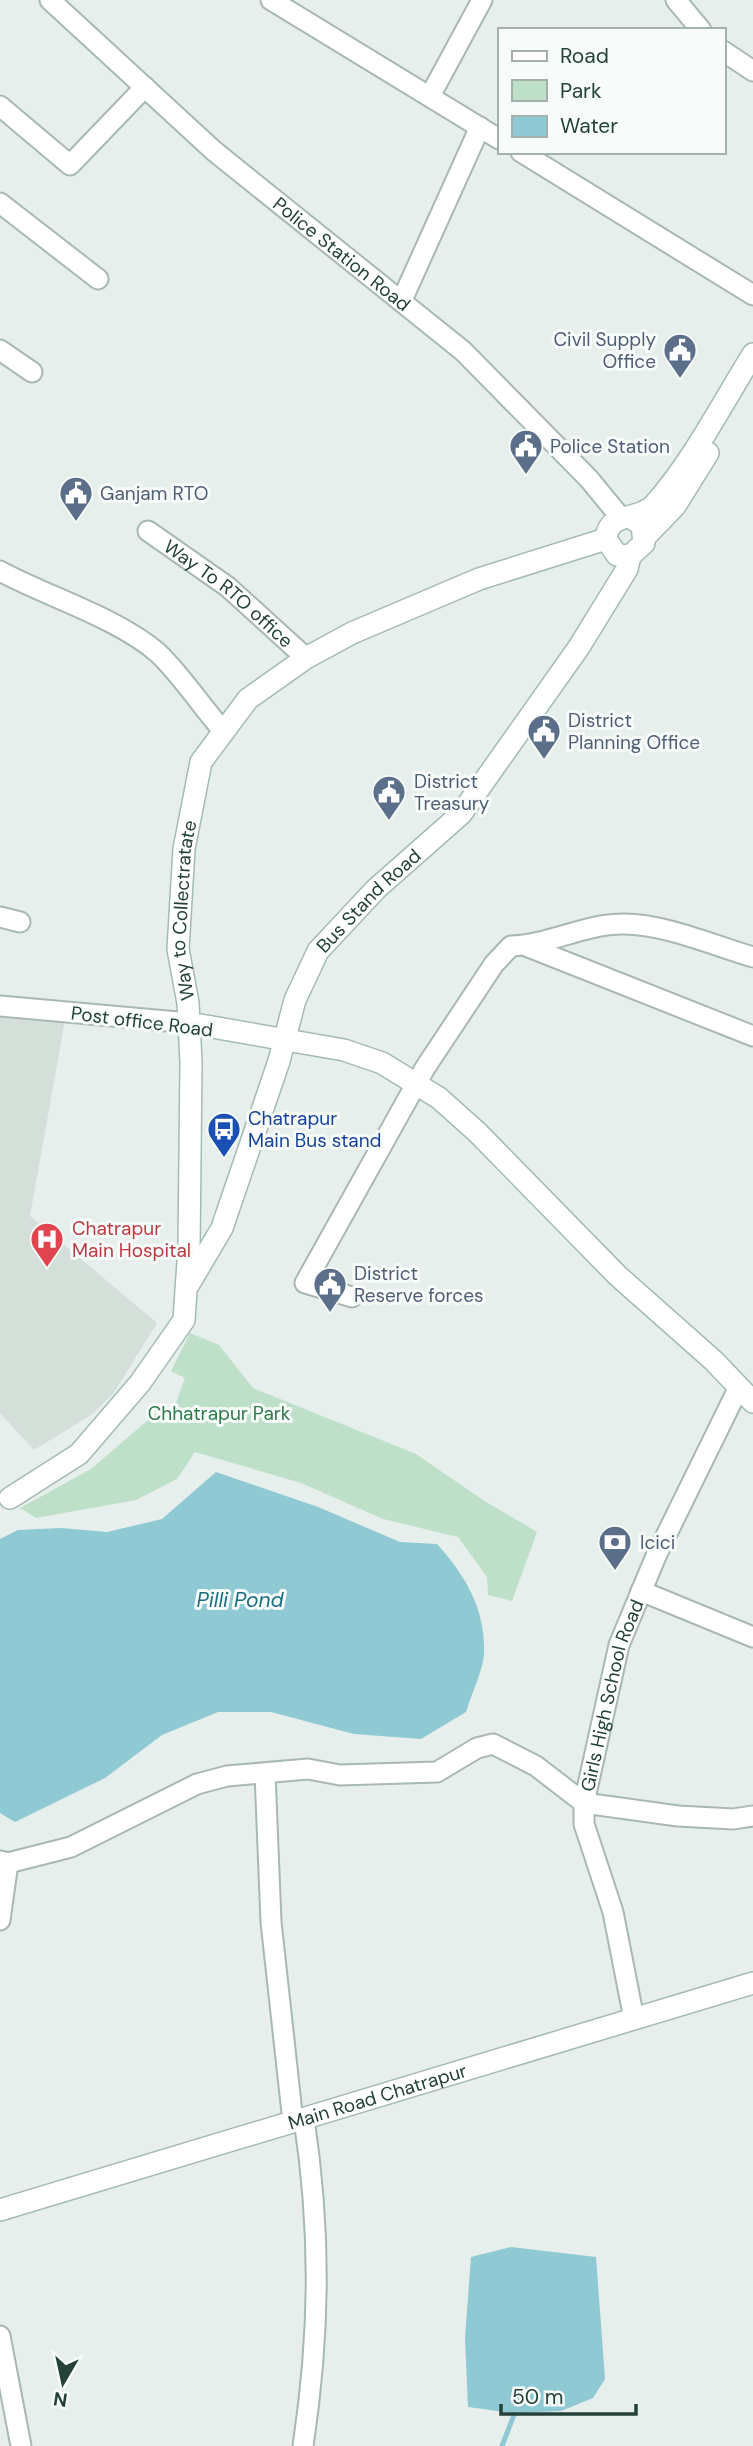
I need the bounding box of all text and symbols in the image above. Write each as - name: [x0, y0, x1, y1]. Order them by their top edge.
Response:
- legend: [498, 28, 725, 154]
- text: Road: [560, 42, 609, 70]
- text: Park: [560, 77, 602, 105]
- text: Water: [560, 112, 618, 140]
- street label: Police Station Road: [268, 191, 415, 317]
- place label: Civil Supply Office: [553, 327, 656, 374]
- public building icon: Civil Supply Office: [661, 331, 699, 380]
- public building icon: Police Station: [507, 427, 545, 476]
- place label: Police Station: [550, 434, 670, 459]
- public building icon: Ganjam RTO: [57, 474, 95, 523]
- place label: Ganjam RTO: [100, 481, 209, 506]
- street label: Way To RTO office: [159, 534, 298, 653]
- place label: District Planning Office: [568, 708, 700, 755]
- public building icon: District Planning Office: [525, 712, 563, 761]
- place label: District Treasury: [414, 769, 490, 816]
- public building icon: District Treasury: [370, 773, 408, 822]
- street label: Way to Collectratate: [166, 818, 202, 1003]
- street label: Bus Stand Road: [311, 843, 426, 958]
- street label: Post office Road: [70, 1000, 214, 1043]
- place label: Chatrapur Main Bus stand: [248, 1106, 382, 1153]
- bus stop icon: Chatrapur Main Bus stand: [205, 1110, 243, 1159]
- place label: Chatrapur Main Hospital: [72, 1216, 191, 1263]
- hospital icon: Chatrapur Main Hospital: [28, 1220, 66, 1269]
- place label: District Reserve forces: [354, 1261, 483, 1308]
- public building icon: District Reserve forces: [311, 1265, 349, 1314]
- park label: Chhatrapur Park: [148, 1401, 291, 1426]
- bank icon: Icici: [596, 1523, 634, 1572]
- place label: Icici: [640, 1530, 675, 1555]
- water label: Pilli Pond: [196, 1586, 285, 1614]
- street label: Girls High School Road: [575, 1596, 650, 1794]
- street label: Main Road Chatrapur: [285, 2058, 470, 2135]
- north arrow: [28, 2348, 98, 2418]
- scale bar: [501, 2372, 636, 2416]
- text: 50 m: [512, 2383, 563, 2411]
- text: N: [52, 2386, 69, 2413]

